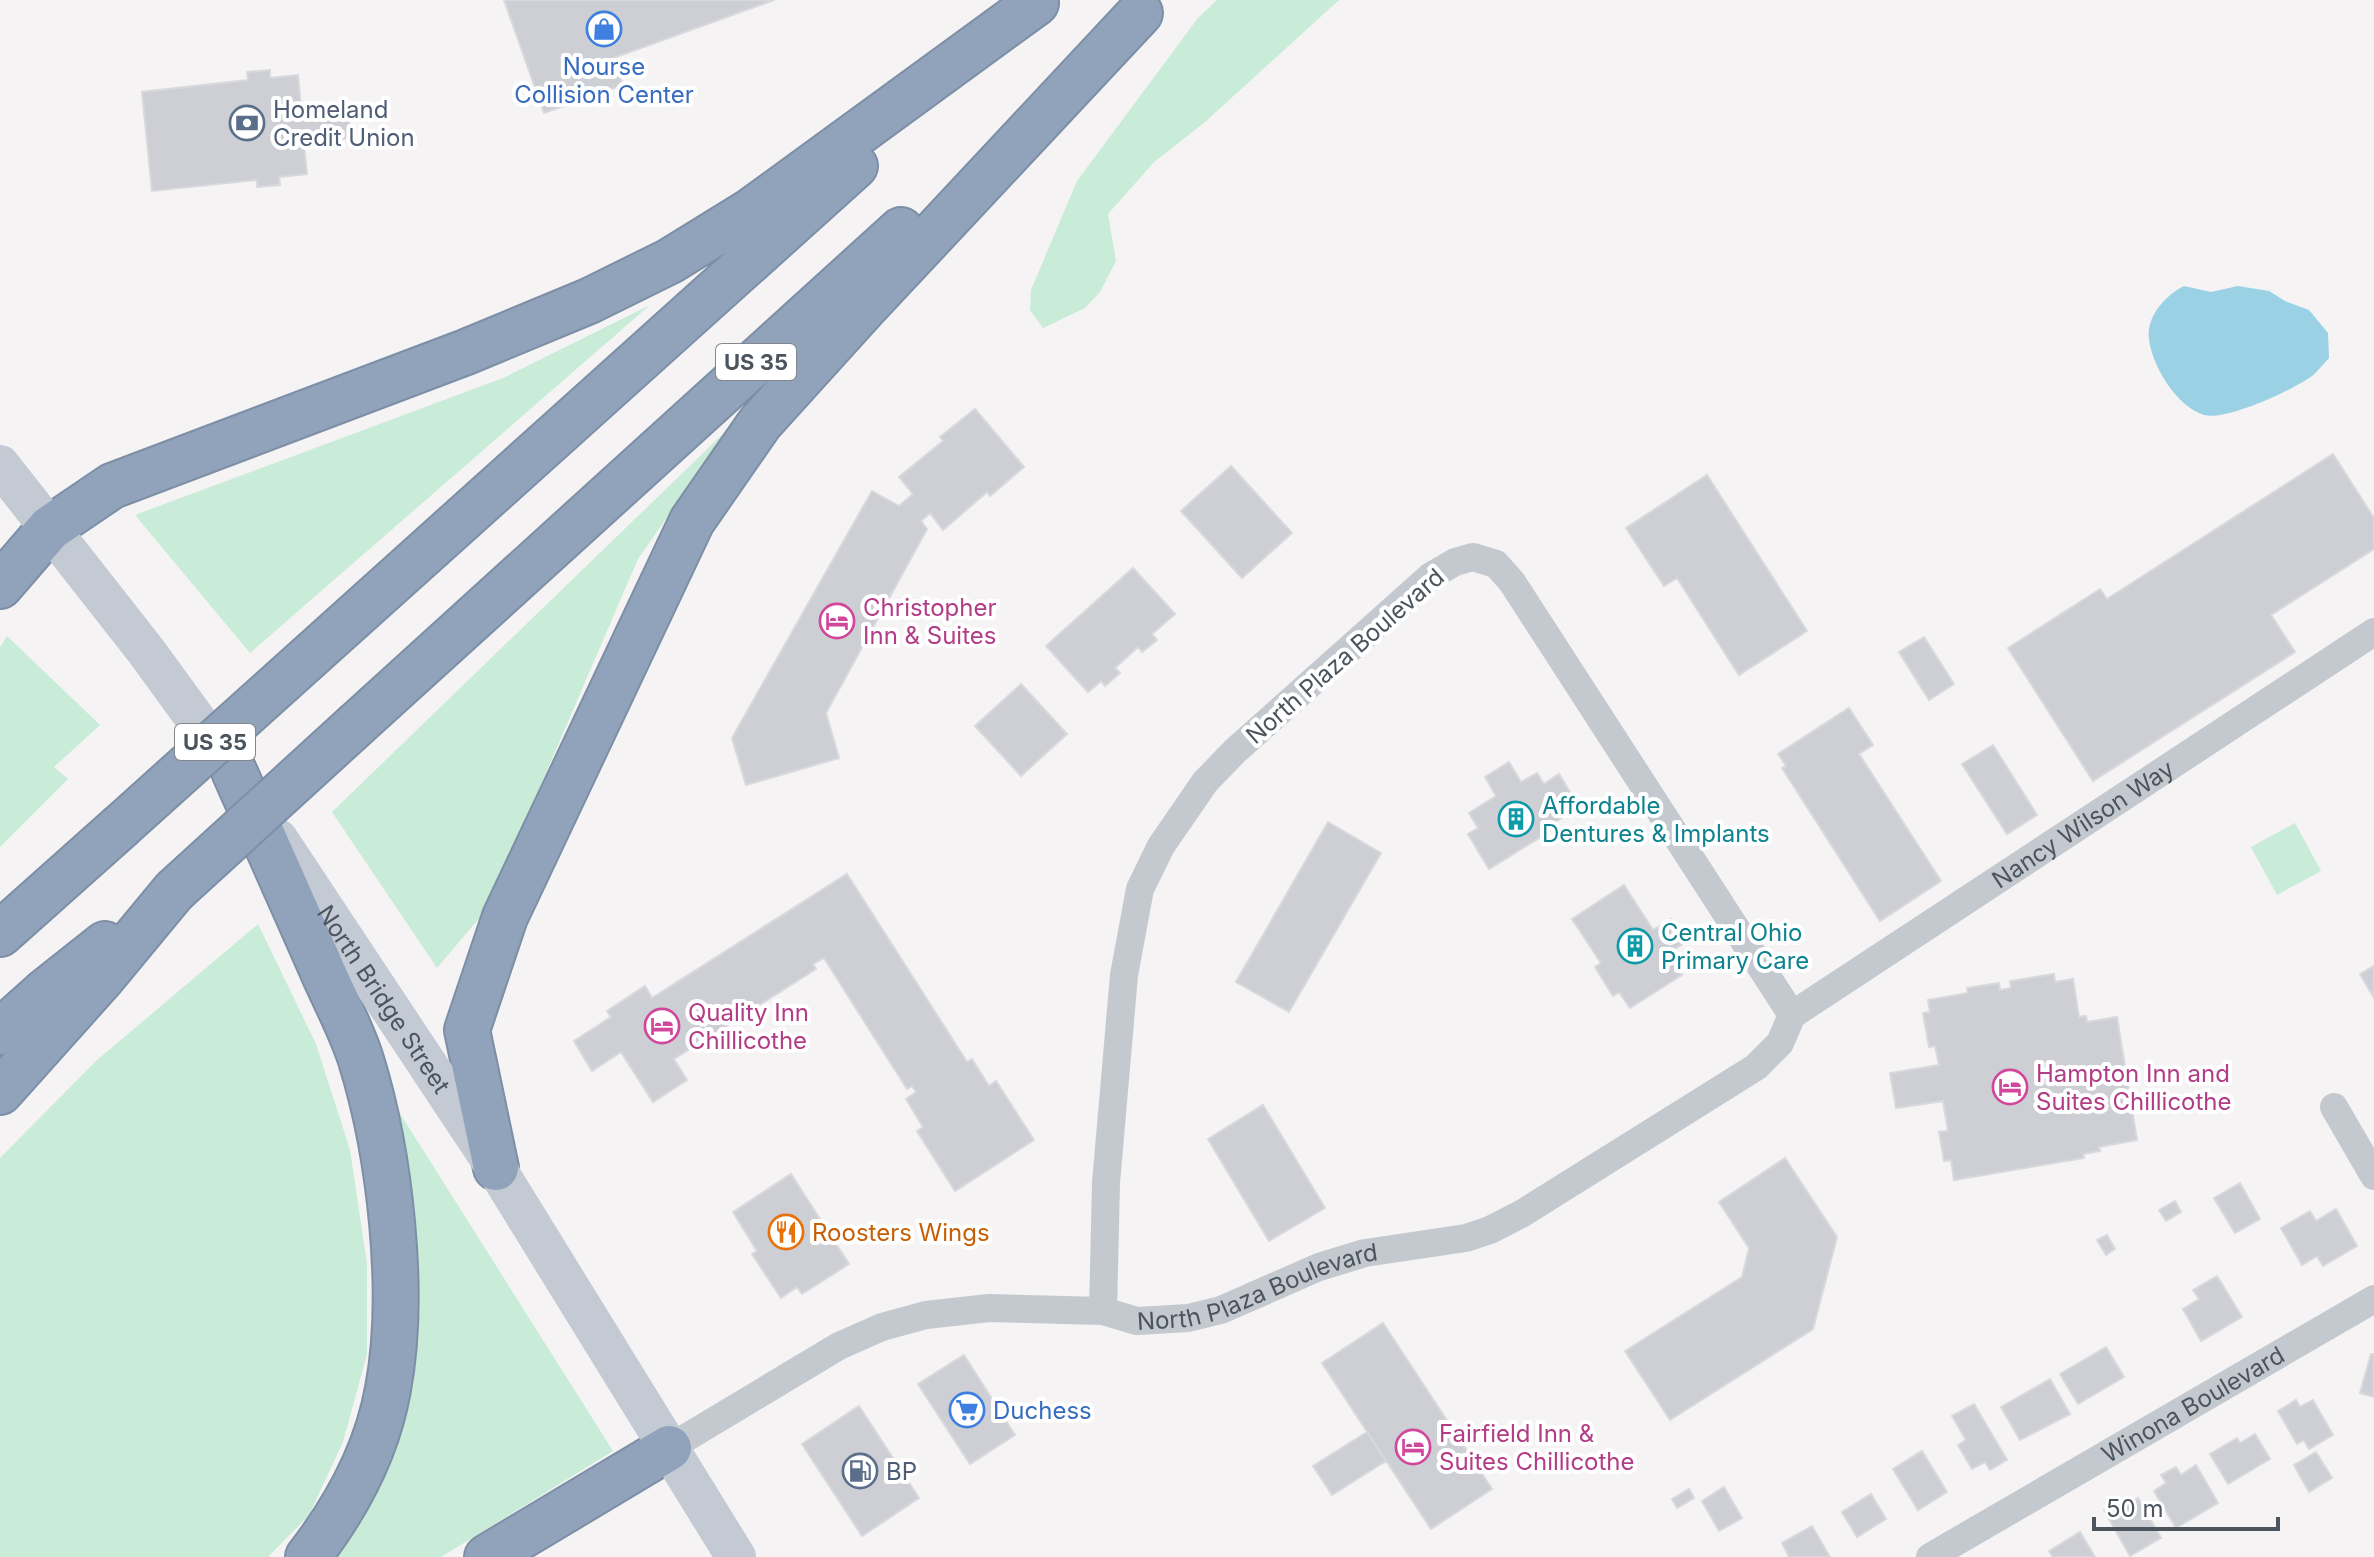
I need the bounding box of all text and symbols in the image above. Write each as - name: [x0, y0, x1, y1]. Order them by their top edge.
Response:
- shop icon: Nourse Collision Center: [585, 10, 623, 48]
- place label: Nourse Collision Center: [514, 52, 694, 109]
- place label: Homeland Credit Union: [273, 95, 415, 152]
- bank icon: Homeland Credit Union: [228, 104, 266, 142]
- road number: US 35: [716, 344, 796, 380]
- street label: North Plaza Boulevard: [1240, 562, 1450, 750]
- place label: Christopher Inn & Suites: [863, 593, 997, 650]
- hotel icon: Christopher Inn & Suites: [818, 602, 856, 640]
- road number: US 35: [175, 724, 255, 760]
- street label: Nancy Wilson Way: [1986, 753, 2179, 894]
- place label: Affordable Dentures & Implants: [1542, 791, 1770, 848]
- building icon: Affordable Dentures & Implants: [1497, 800, 1535, 838]
- street label: North Bridge Street: [311, 900, 457, 1099]
- place label: Central Ohio Primary Care: [1661, 918, 1809, 975]
- building icon: Central Ohio Primary Care: [1616, 927, 1654, 965]
- place label: Quality Inn Chillicothe: [688, 998, 809, 1055]
- hotel icon: Quality Inn Chillicothe: [643, 1007, 681, 1045]
- place label: Hampton Inn and Suites Chillicothe: [2036, 1059, 2232, 1116]
- hotel icon: Hampton Inn and Suites Chillicothe: [1991, 1068, 2029, 1106]
- restaurant icon: Roosters Wings: [767, 1213, 805, 1251]
- place label: Roosters Wings: [812, 1218, 990, 1247]
- street label: North Plaza Boulevard: [1136, 1237, 1379, 1335]
- street label: Winona Boulevard: [2096, 1340, 2289, 1469]
- supermarket icon: Duchess: [948, 1391, 986, 1429]
- place label: Duchess: [993, 1396, 1092, 1425]
- place label: Fairfield Inn & Suites Chillicothe: [1439, 1419, 1635, 1476]
- hotel icon: Fairfield Inn & Suites Chillicothe: [1394, 1428, 1432, 1466]
- fuel station icon: BP: [841, 1452, 879, 1490]
- place label: BP: [886, 1457, 917, 1486]
- scale bar: [2094, 1481, 2278, 1531]
- text: 50 m: [2106, 1494, 2164, 1523]

